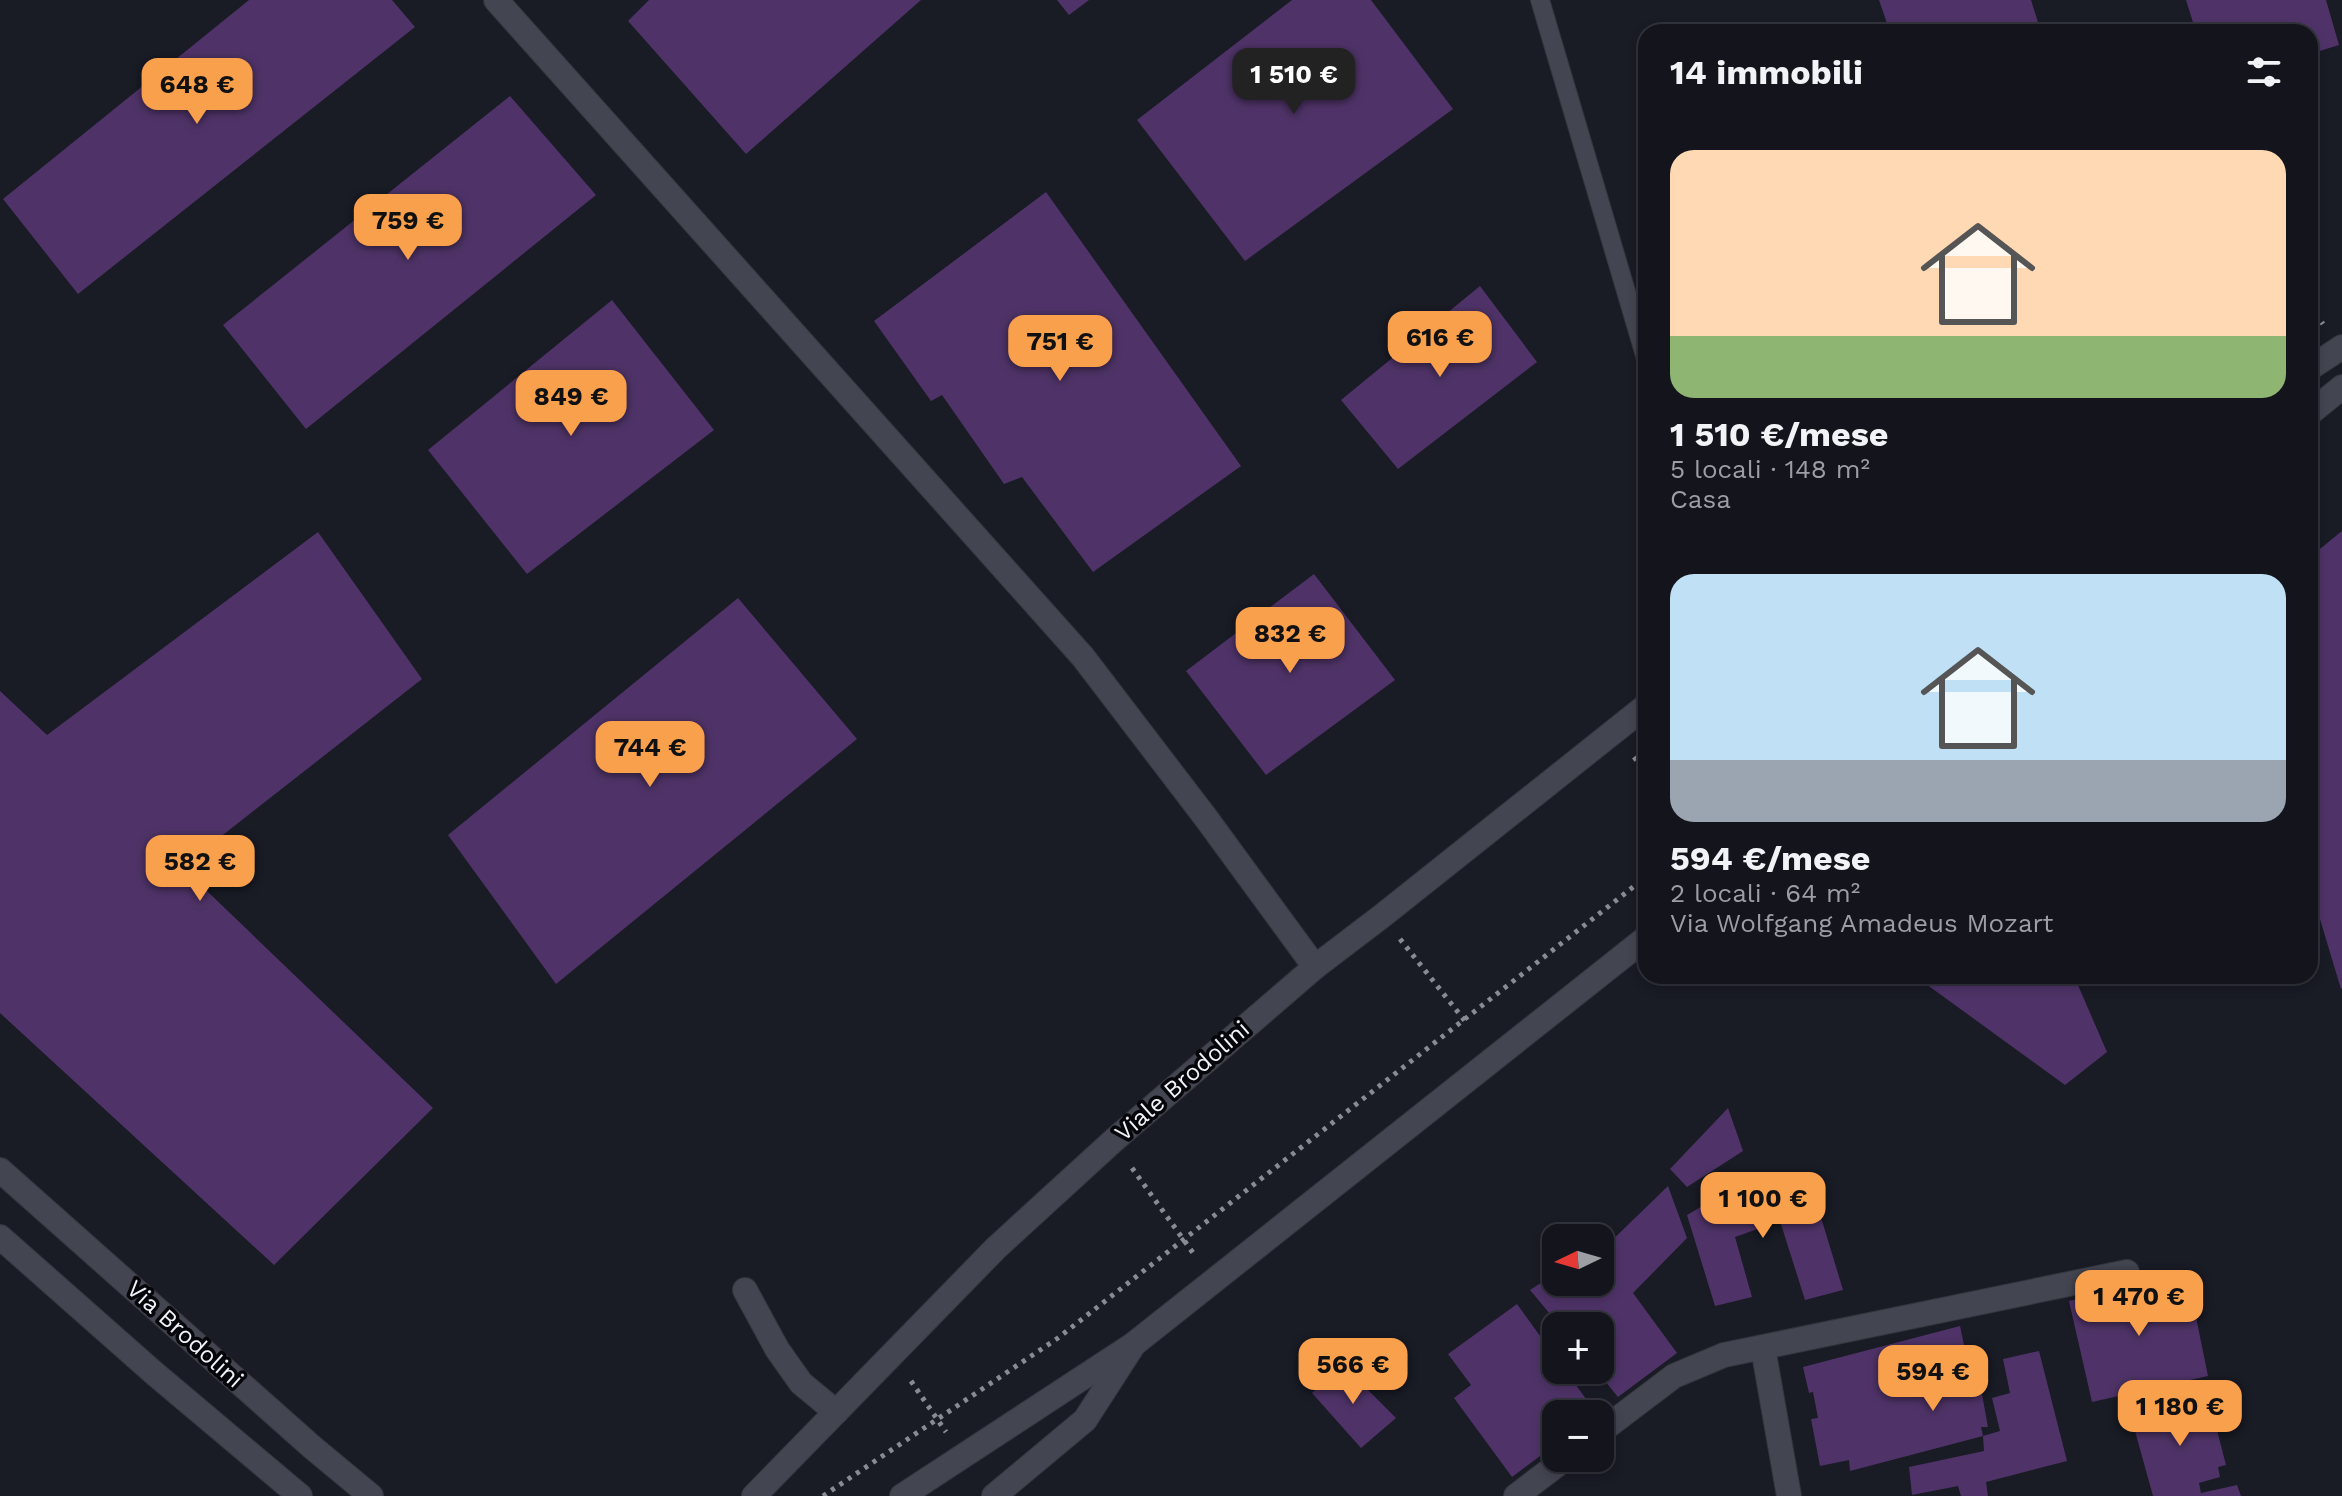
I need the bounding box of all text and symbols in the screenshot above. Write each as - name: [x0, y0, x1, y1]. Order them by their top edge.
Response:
- pin: 1 510 €: [1220, 48, 1368, 116]
- icon: filters: [2242, 50, 2286, 94]
- text: 14 immobili: [1670, 52, 1863, 92]
- pin: 648 €: [141, 58, 253, 126]
- text: 1 510 €: [1250, 59, 1338, 89]
- text: 648 €: [160, 69, 234, 99]
- pin: 759 €: [352, 194, 464, 262]
- icon: home: [1906, 202, 2050, 346]
- text: 759 €: [372, 205, 444, 235]
- pin: 616 €: [1384, 311, 1496, 379]
- pin: 751 €: [1004, 315, 1116, 383]
- text: 616 €: [1406, 322, 1474, 352]
- text: 751 €: [1026, 326, 1094, 356]
- pin: 849 €: [515, 370, 627, 438]
- text: 849 €: [534, 381, 608, 411]
- text: 1 510 €/mese: [1670, 414, 1888, 454]
- text: 5 locali · 148 m²: [1670, 454, 1870, 484]
- text: Casa: [1670, 484, 1731, 514]
- pin: 832 €: [1234, 607, 1346, 675]
- text: 832 €: [1254, 618, 1326, 648]
- icon: home: [1906, 626, 2050, 770]
- pin: 744 €: [594, 721, 706, 789]
- text: 744 €: [614, 732, 686, 762]
- pin: 582 €: [144, 835, 256, 903]
- text: 594 €/mese: [1670, 838, 1870, 878]
- text: 582 €: [164, 846, 236, 876]
- text: 2 locali · 64 m²: [1670, 878, 1860, 908]
- text: Via Wolfgang Amadeus Mozart: [1670, 908, 2053, 938]
- street label: Viale Brodolini: [1109, 1015, 1255, 1147]
- pin: 1 100 €: [1689, 1172, 1837, 1240]
- text: 1 100 €: [1719, 1183, 1807, 1213]
- north arrow: [1542, 1224, 1614, 1296]
- map controls: [1542, 1224, 1614, 1472]
- pin: 1 470 €: [2065, 1270, 2213, 1338]
- street label: Via Brodolini: [121, 1274, 249, 1394]
- text: 1 470 €: [2093, 1281, 2185, 1311]
- button: +: [1542, 1312, 1614, 1384]
- pin: 566 €: [1297, 1338, 1409, 1406]
- pin: 594 €: [1877, 1345, 1989, 1413]
- text: 566 €: [1317, 1349, 1389, 1379]
- text: 594 €: [1896, 1356, 1970, 1386]
- pin: 1 180 €: [2106, 1380, 2254, 1448]
- text: 1 180 €: [2136, 1391, 2224, 1421]
- button: −: [1542, 1400, 1614, 1472]

